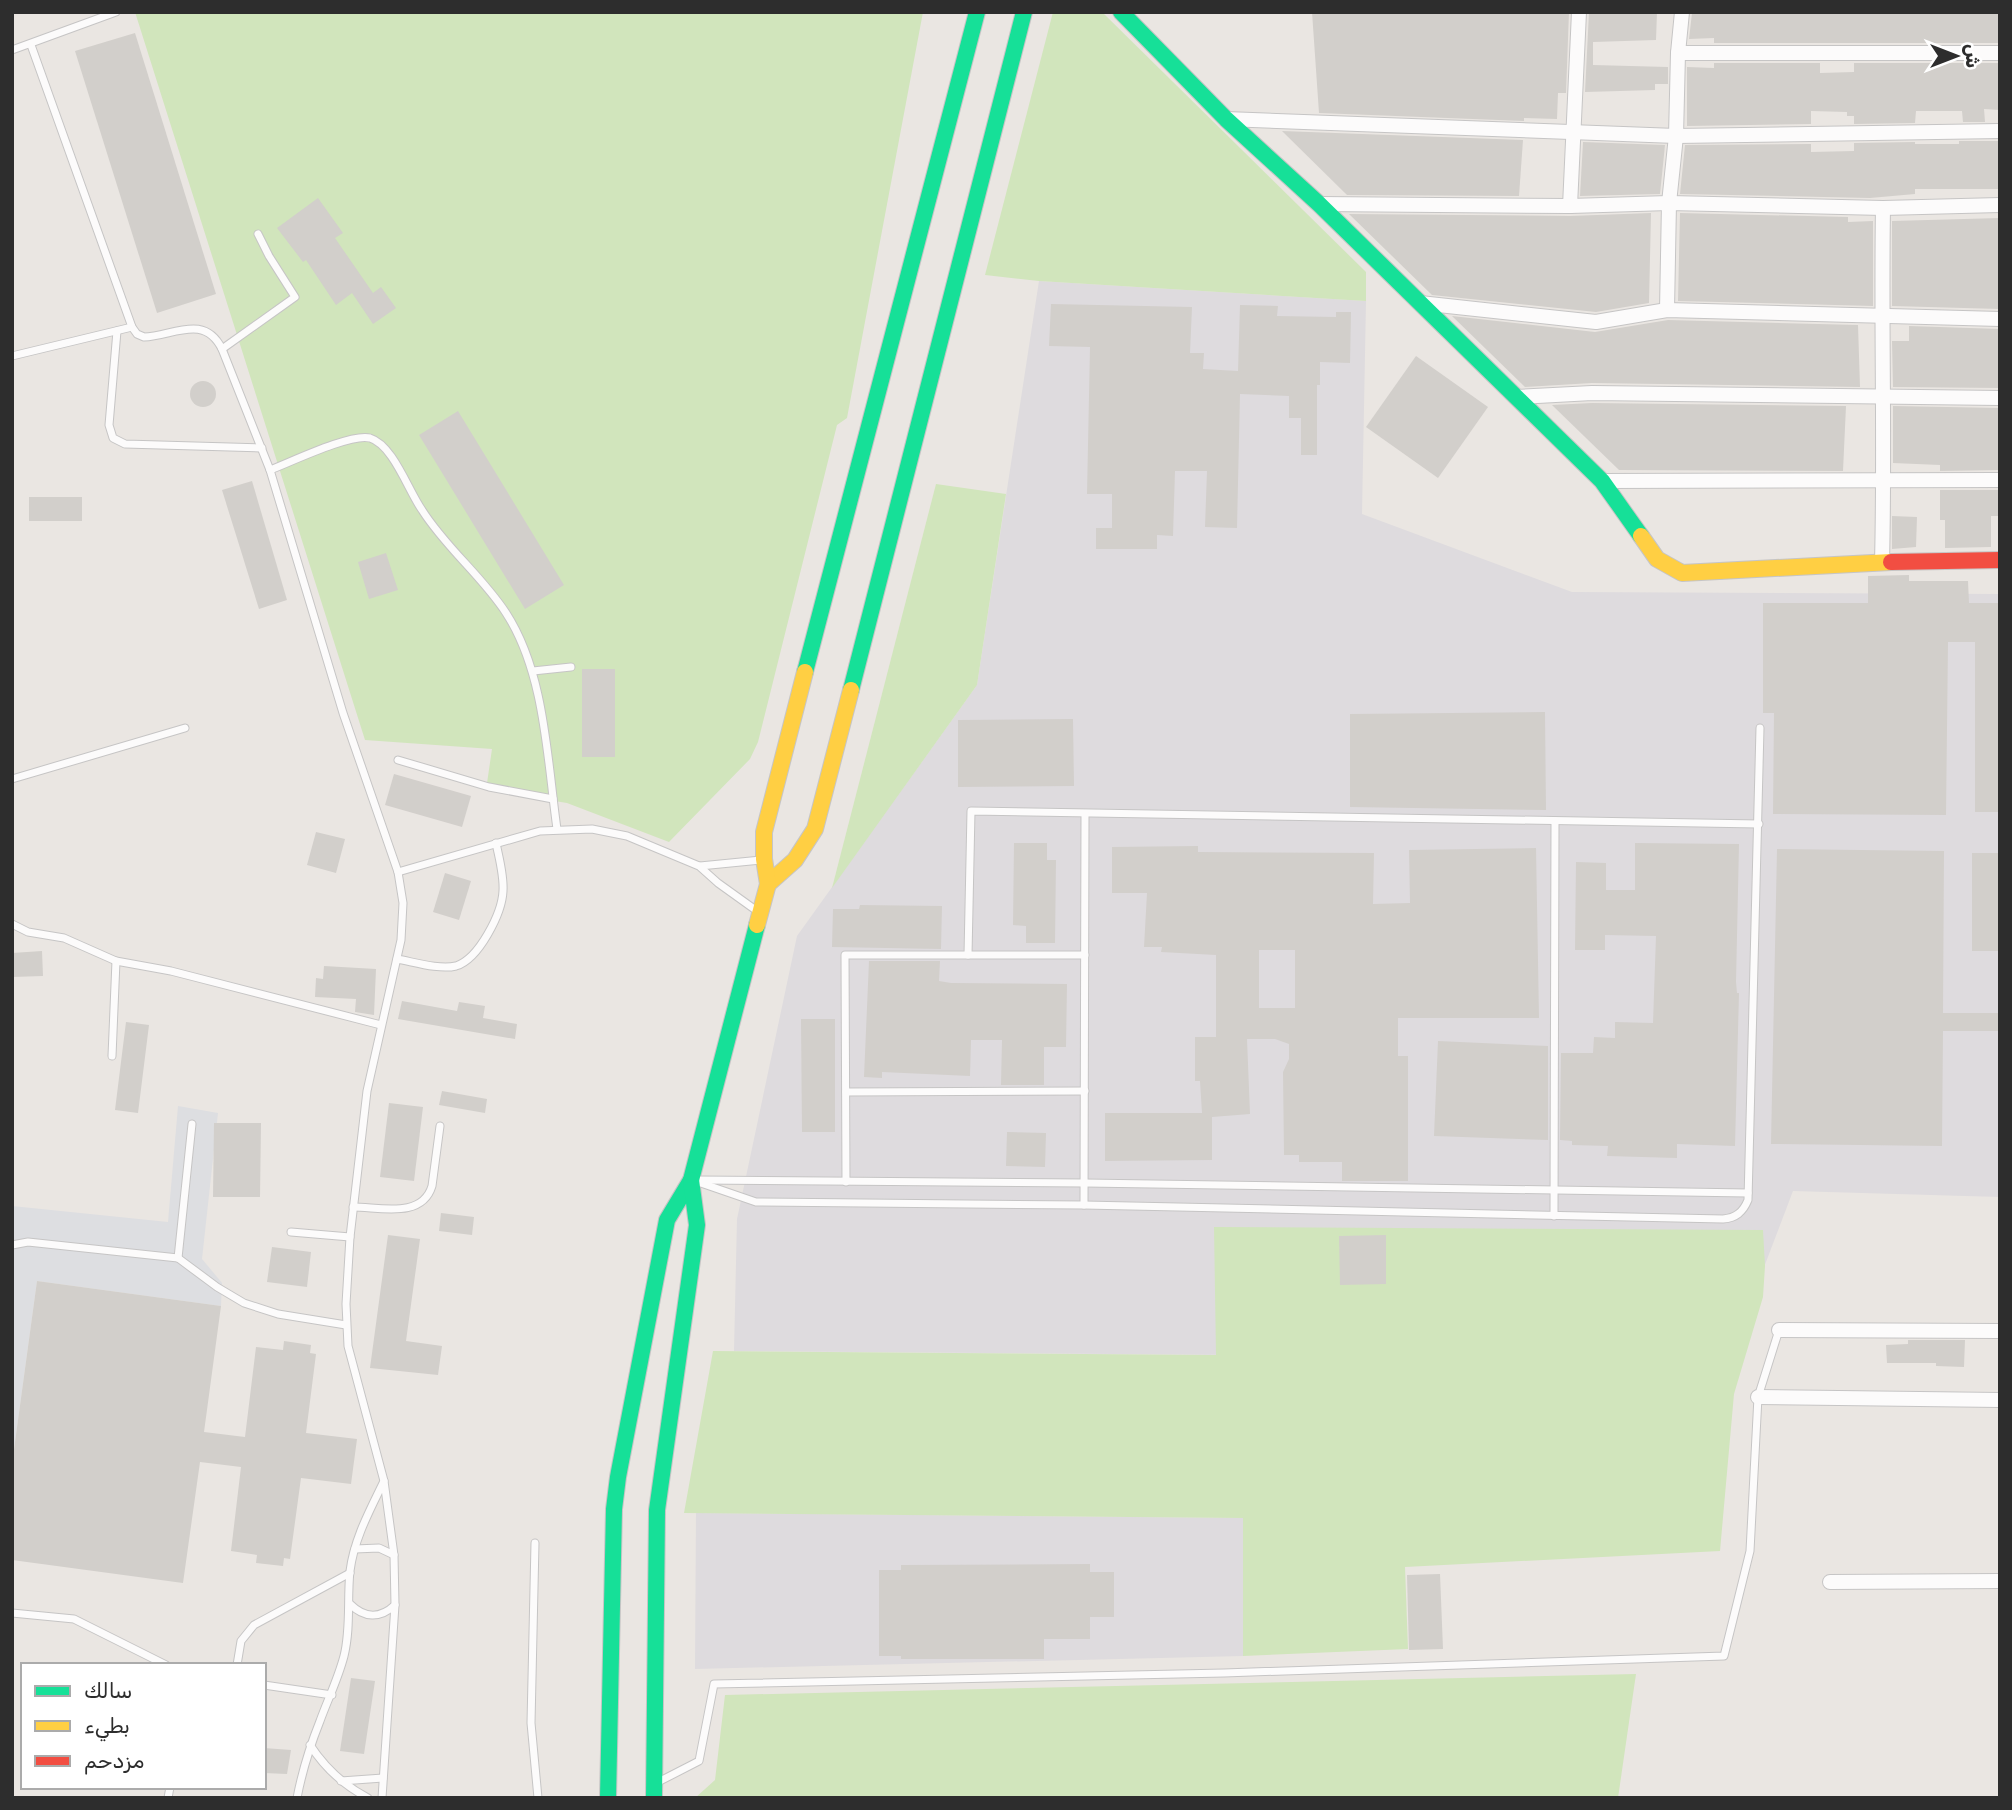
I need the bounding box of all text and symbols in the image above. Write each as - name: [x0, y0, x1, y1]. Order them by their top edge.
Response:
- north arrow: [1921, 21, 1991, 91]
- text: ش: [1961, 44, 1984, 68]
- legend: [21, 1663, 266, 1789]
- text: سالك: [84, 1678, 132, 1703]
- text: بطيء: [84, 1713, 130, 1742]
- text: مزدحم: [84, 1748, 144, 1775]

